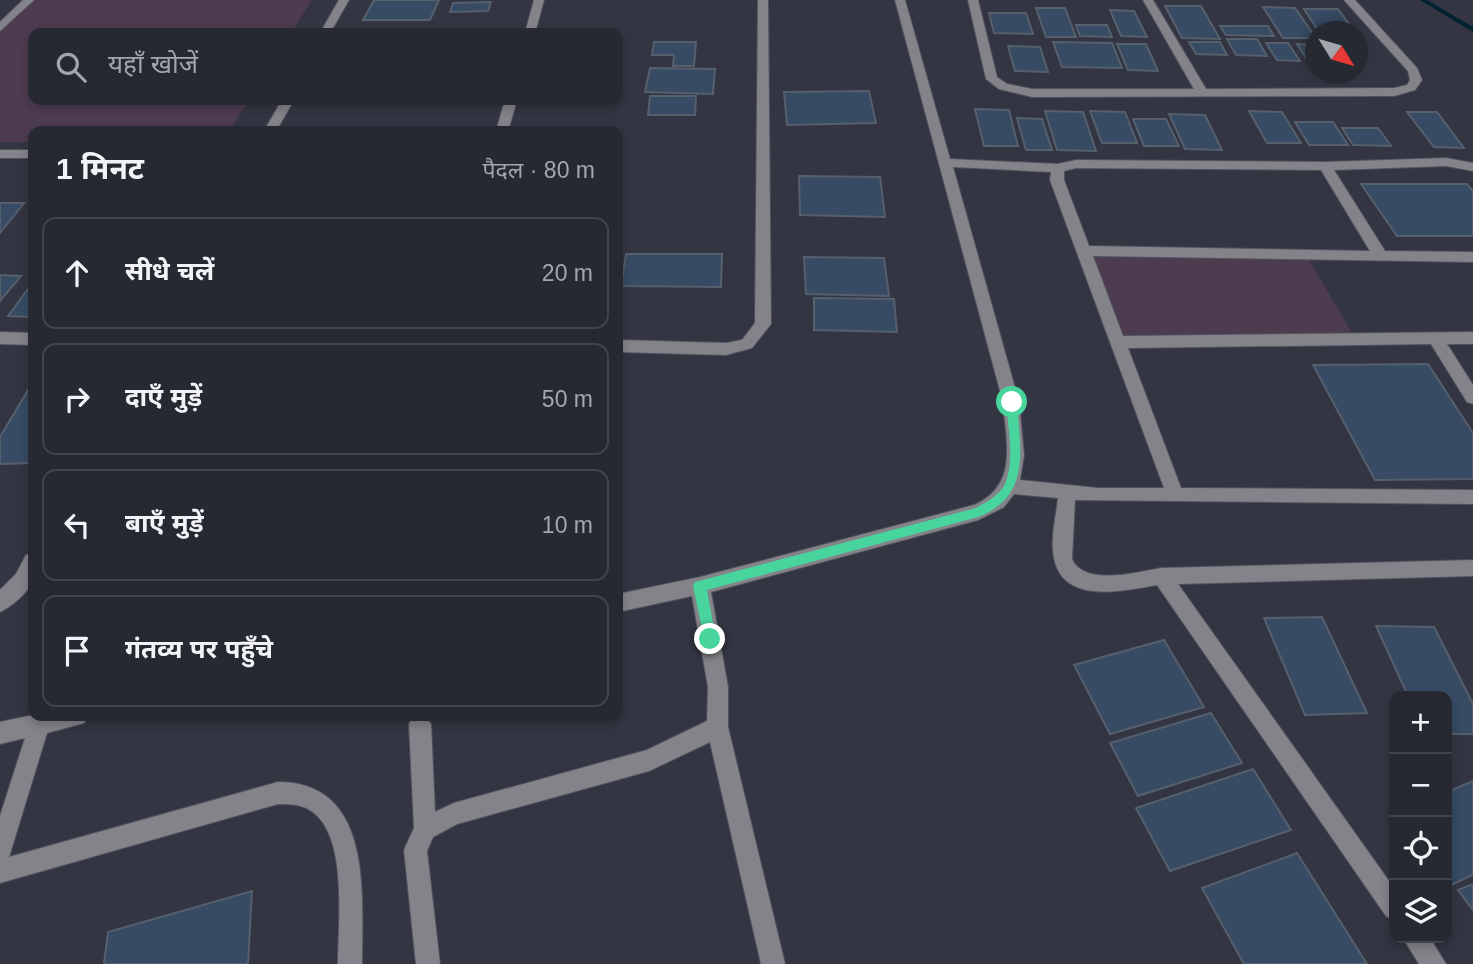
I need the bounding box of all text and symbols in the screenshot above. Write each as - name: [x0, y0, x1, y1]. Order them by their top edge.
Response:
- north arrow: [1305, 21, 1368, 84]
- search box: [28, 28, 623, 105]
- icon: search: [52, 48, 90, 86]
- text: यहाँ खोजें: [108, 49, 198, 79]
- text: 1 मिनट: [56, 152, 144, 185]
- text: पैदल · 80 m: [483, 157, 595, 183]
- icon: ahead: [58, 254, 96, 292]
- text: सीधे चलें: [125, 256, 214, 286]
- text: 20 m: [542, 260, 593, 286]
- icon: right: [58, 380, 96, 418]
- text: दाएँ मुड़ें: [125, 382, 202, 412]
- text: 50 m: [542, 386, 593, 412]
- route start: [996, 386, 1027, 417]
- icon: left: [58, 506, 96, 544]
- text: बाएँ मुड़ें: [125, 508, 204, 538]
- text: 10 m: [542, 512, 593, 538]
- route end: [694, 623, 725, 654]
- icon: arrive: [58, 632, 96, 670]
- text: गंतव्य पर पहुँचे: [125, 634, 273, 664]
- map controls: [1389, 691, 1452, 943]
- button: +: [1389, 691, 1452, 754]
- button: −: [1389, 754, 1452, 817]
- button: locate: [1389, 817, 1452, 880]
- button: layers: [1389, 880, 1452, 943]

